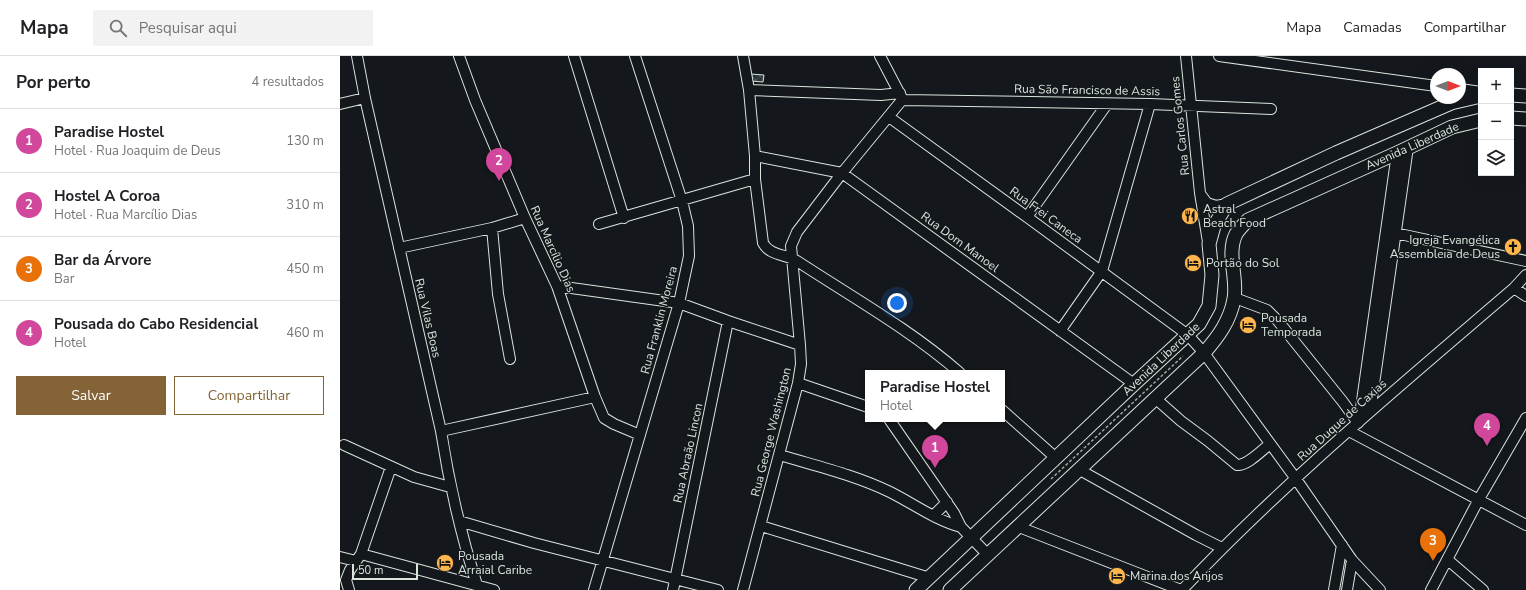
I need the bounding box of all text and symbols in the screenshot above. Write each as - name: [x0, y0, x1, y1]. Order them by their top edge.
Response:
- search box: [93, 10, 373, 46]
- text: Mapa: [20, 15, 69, 41]
- icon: search: [107, 17, 129, 39]
- text: Pesquisar aqui: [139, 18, 237, 38]
- text: Mapa: [1286, 18, 1321, 37]
- text: Camadas: [1343, 18, 1402, 37]
- text: Compartilhar: [1424, 18, 1506, 37]
- north arrow: [1430, 68, 1466, 104]
- map controls: [1478, 68, 1514, 176]
- button: +: [1478, 68, 1514, 104]
- text: Por perto: [16, 71, 91, 94]
- text: 4 resultados: [252, 73, 324, 91]
- street label: Rua Carlos Gomes: [1167, 75, 1193, 176]
- street label: Rua São Francisco de Assis: [1014, 81, 1160, 99]
- button: −: [1478, 104, 1514, 140]
- street label: Avenida Liberdade: [1363, 118, 1461, 174]
- text: Paradise Hostel: [54, 122, 164, 142]
- text: 1: [25, 132, 33, 150]
- text: 130 m: [286, 132, 324, 150]
- button: layers: [1478, 140, 1514, 176]
- text: Hotel · Rua Joaquim de Deus: [54, 142, 221, 160]
- pin: 2: [486, 148, 512, 181]
- street label: Rua Frei Caneca: [1006, 183, 1086, 247]
- text: Hostel A Coroa: [54, 186, 160, 206]
- text: 2: [25, 196, 33, 214]
- text: 310 m: [286, 196, 324, 214]
- place label: Astral Beach Food: [1203, 201, 1266, 231]
- street label: Rua Marcílio Dias: [527, 203, 579, 295]
- text: Hotel · Rua Marcílio Dias: [54, 206, 197, 224]
- restaurant icon: Astral Beach Food: [1180, 206, 1200, 226]
- street label: Rua Dom Manoel: [918, 208, 1003, 276]
- place label: Igreja Evangélica Assembleia de Deus: [1390, 232, 1500, 262]
- church icon: Igreja Evangélica Assembleia de Deus: [1503, 237, 1523, 257]
- text: Bar da Árvore: [54, 250, 152, 270]
- hotel icon: Portão do Sol: [1183, 253, 1203, 273]
- place label: Portão do Sol: [1206, 255, 1280, 271]
- text: 3: [25, 260, 33, 278]
- text: 450 m: [286, 260, 324, 278]
- street label: Rua Franklin Moreira: [637, 264, 681, 376]
- text: Bar: [54, 270, 74, 288]
- street label: Rua Vilas Boas: [411, 277, 445, 359]
- your location: [887, 293, 907, 313]
- place label: Pousada Temporada: [1261, 310, 1322, 340]
- text: Pousada do Cabo Residencial: [54, 314, 258, 334]
- hotel icon: Pousada Temporada: [1238, 315, 1258, 335]
- street label: Avenida Liberdade: [1119, 319, 1203, 399]
- text: 4: [25, 324, 33, 342]
- text: 460 m: [286, 324, 324, 342]
- text: Hotel: [54, 334, 86, 352]
- street label: Rua George Washington: [747, 366, 795, 498]
- popup: [865, 370, 1005, 422]
- street label: Rua Duque de Caxias: [1294, 375, 1390, 464]
- button: Salvar: [16, 376, 166, 415]
- button: Compartilhar: [174, 376, 324, 415]
- text: Paradise Hostel: [880, 377, 990, 397]
- text: Hotel: [880, 397, 912, 415]
- street label: Rua Abraão Lincon: [670, 402, 706, 504]
- pin: 4: [1474, 413, 1500, 446]
- pin: 1: [922, 435, 948, 468]
- pin: 3: [1420, 528, 1446, 561]
- place label: Pousada Arraial Caribe: [458, 548, 532, 578]
- hotel icon: Pousada Arraial Caribe: [435, 553, 455, 573]
- scale bar: [352, 562, 418, 581]
- text: 50 m: [358, 563, 383, 578]
- hotel icon: Marina dos Anjos: [1107, 566, 1127, 586]
- place label: Marina dos Anjos: [1130, 568, 1224, 584]

